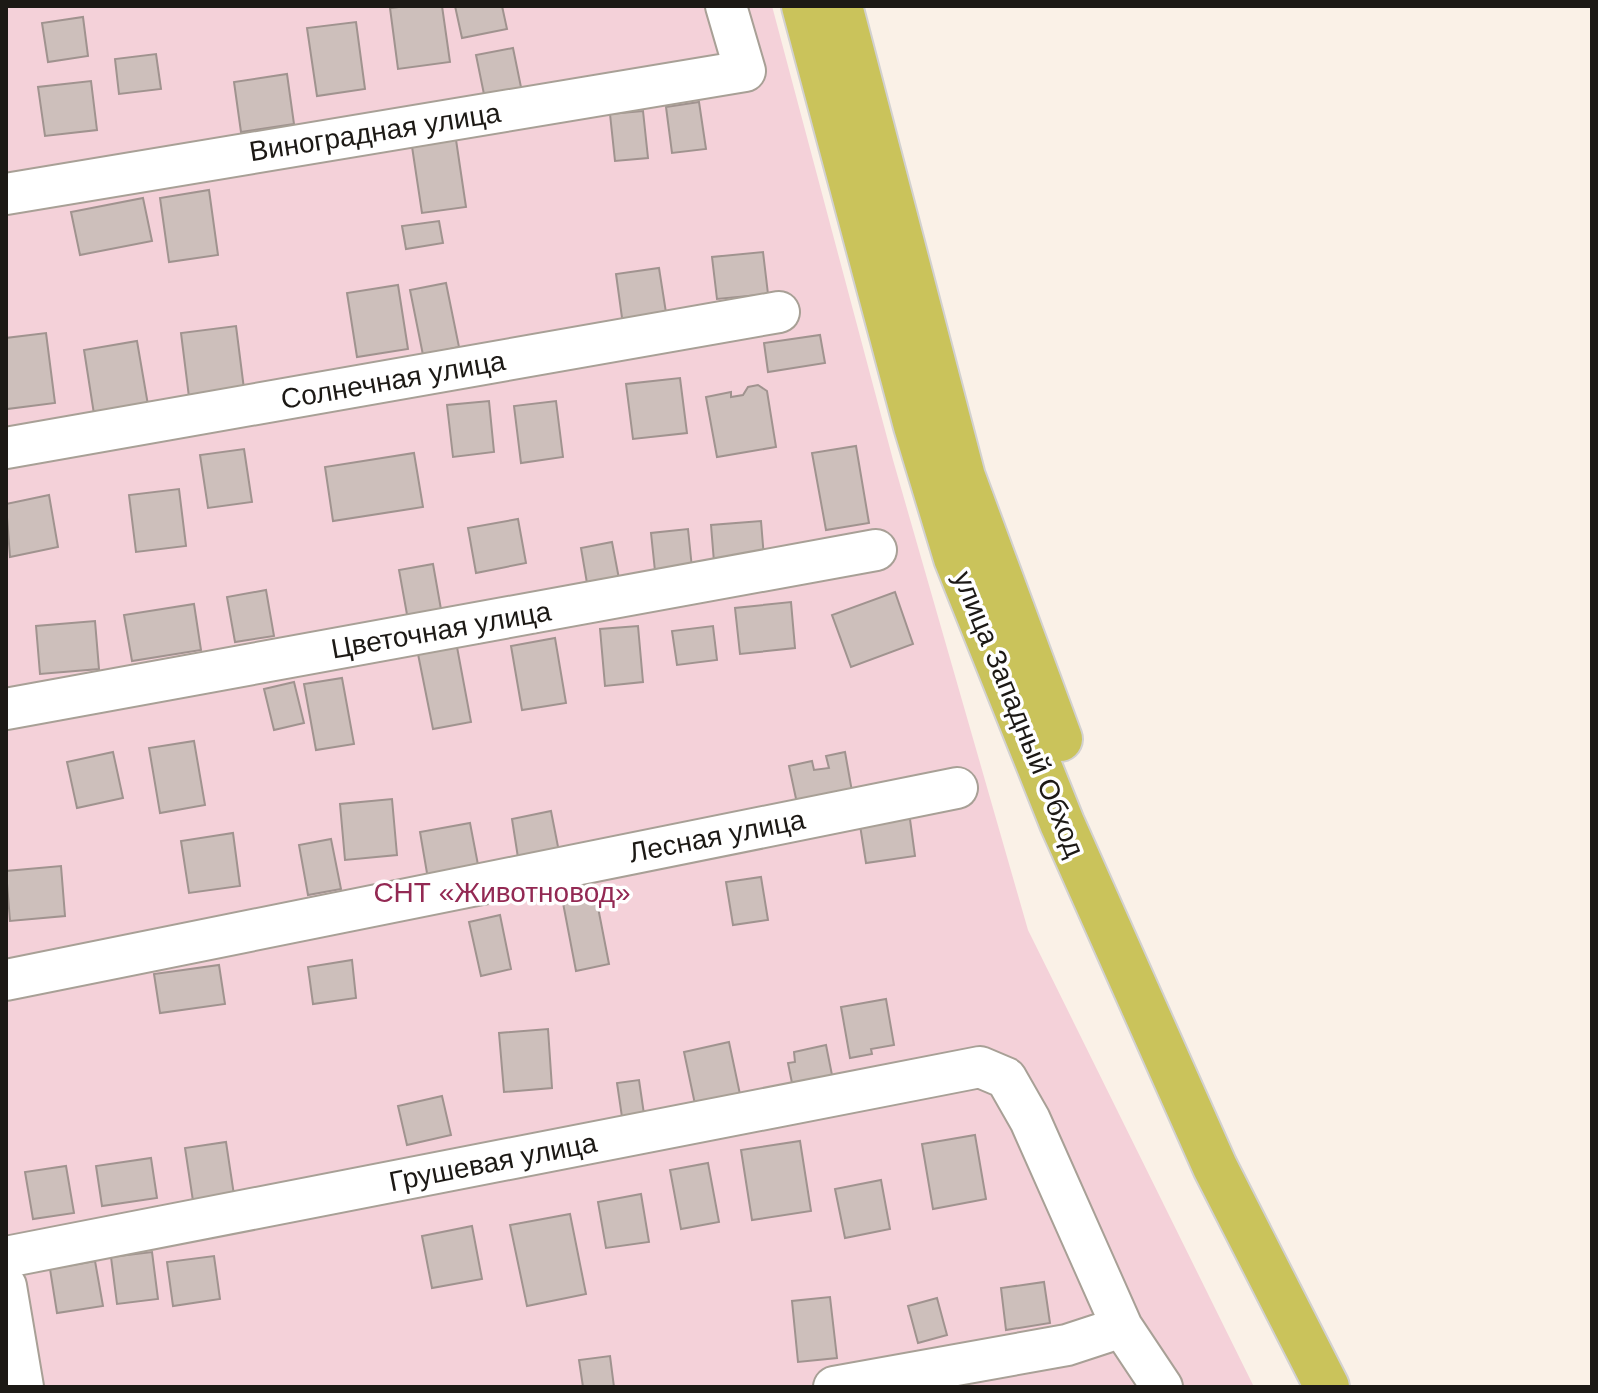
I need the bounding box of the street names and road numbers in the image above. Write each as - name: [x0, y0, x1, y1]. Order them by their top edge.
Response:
- street label: Виноградная улица: [247, 97, 503, 167]
- street label: Солнечная улица: [278, 345, 508, 415]
- street label: улица Западный Обход: [947, 567, 1091, 861]
- street label: Цветочная улица: [329, 595, 554, 665]
- street label: Лесная улица: [626, 804, 808, 868]
- street label: Грушевая улица: [387, 1127, 600, 1197]

